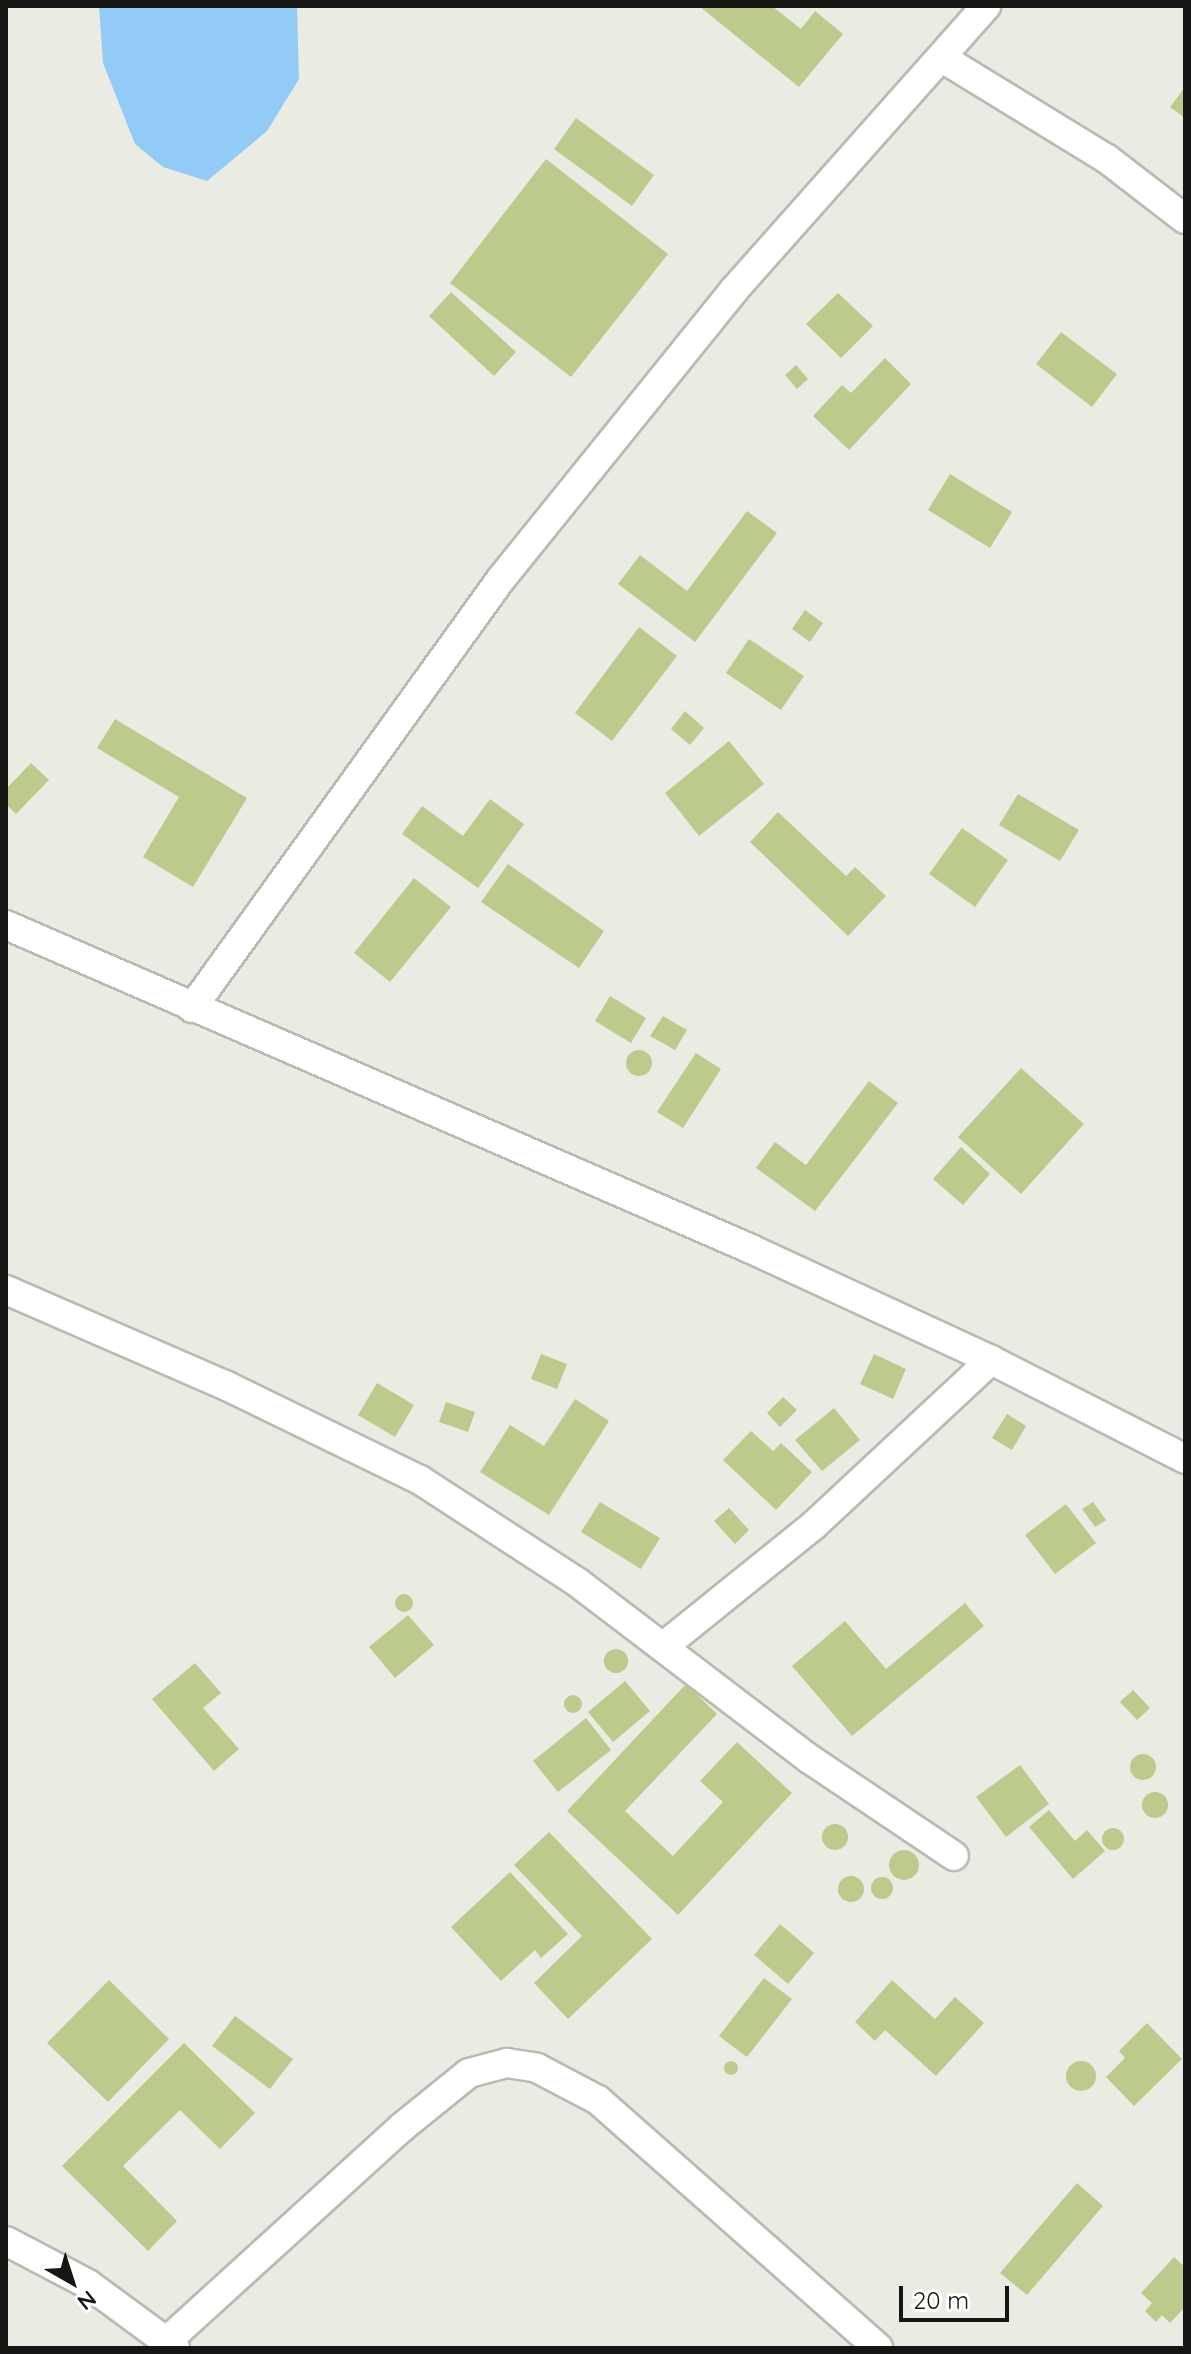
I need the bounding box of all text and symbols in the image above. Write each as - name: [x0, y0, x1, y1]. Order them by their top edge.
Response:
- north arrow: [32, 2242, 112, 2322]
- scale bar: [903, 2270, 1013, 2320]
- text: N: [72, 2285, 102, 2317]
- text: 20 m: [913, 2285, 969, 2315]

